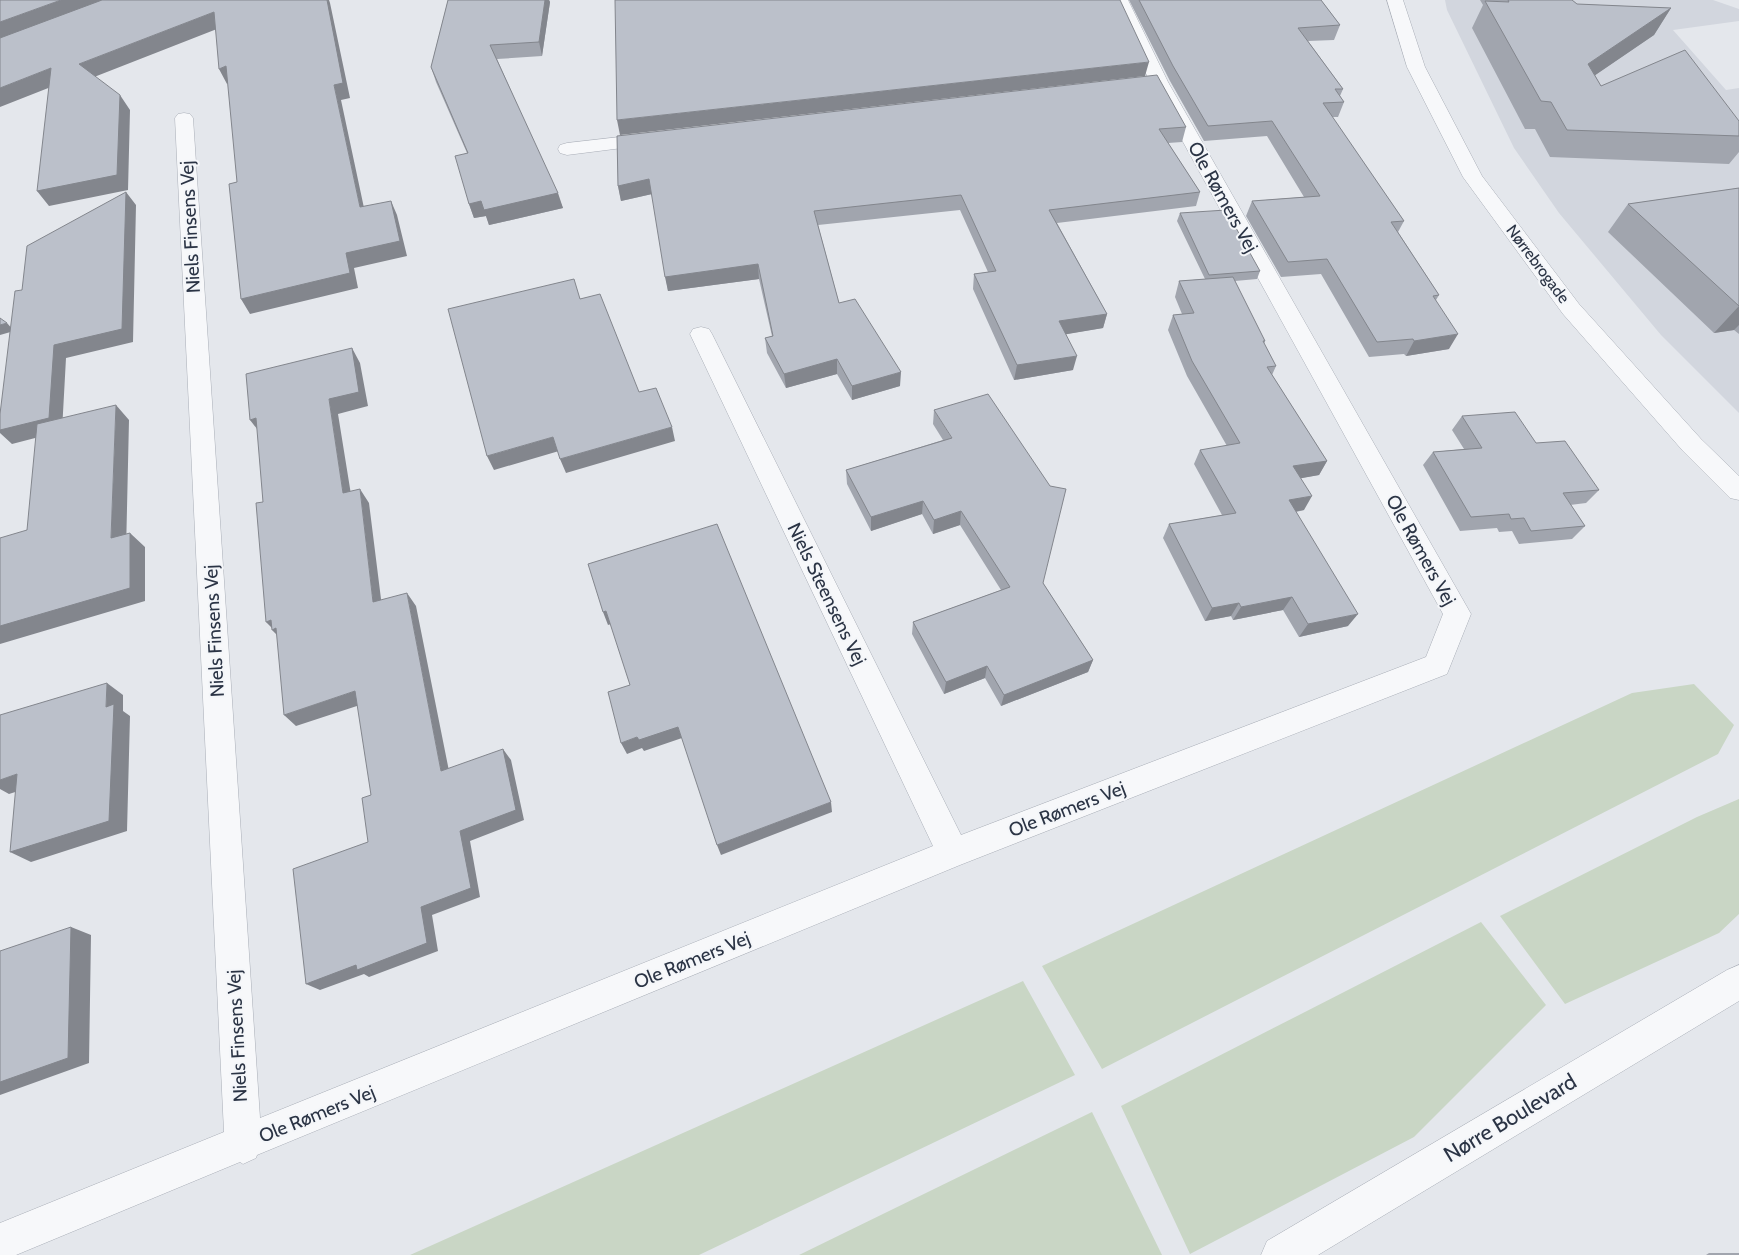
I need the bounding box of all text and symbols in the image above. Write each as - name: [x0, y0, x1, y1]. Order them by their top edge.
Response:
- street label: Ole Rømers Vej: [1183, 138, 1263, 256]
- street label: Niels Finsens Vej: [175, 160, 205, 294]
- street label: Nørrebrogade: [1502, 221, 1574, 307]
- street label: Ole Rømers Vej: [1381, 491, 1461, 609]
- street label: Niels Steensens Vej: [783, 519, 871, 669]
- street label: Niels Finsens Vej: [199, 564, 229, 698]
- street label: Ole Rømers Vej: [1005, 776, 1129, 842]
- street label: Ole Rømers Vej: [631, 926, 753, 994]
- street label: Niels Finsens Vej: [222, 969, 252, 1103]
- street label: Nørre Boulevard: [1439, 1068, 1581, 1168]
- street label: Ole Rømers Vej: [256, 1080, 378, 1148]

